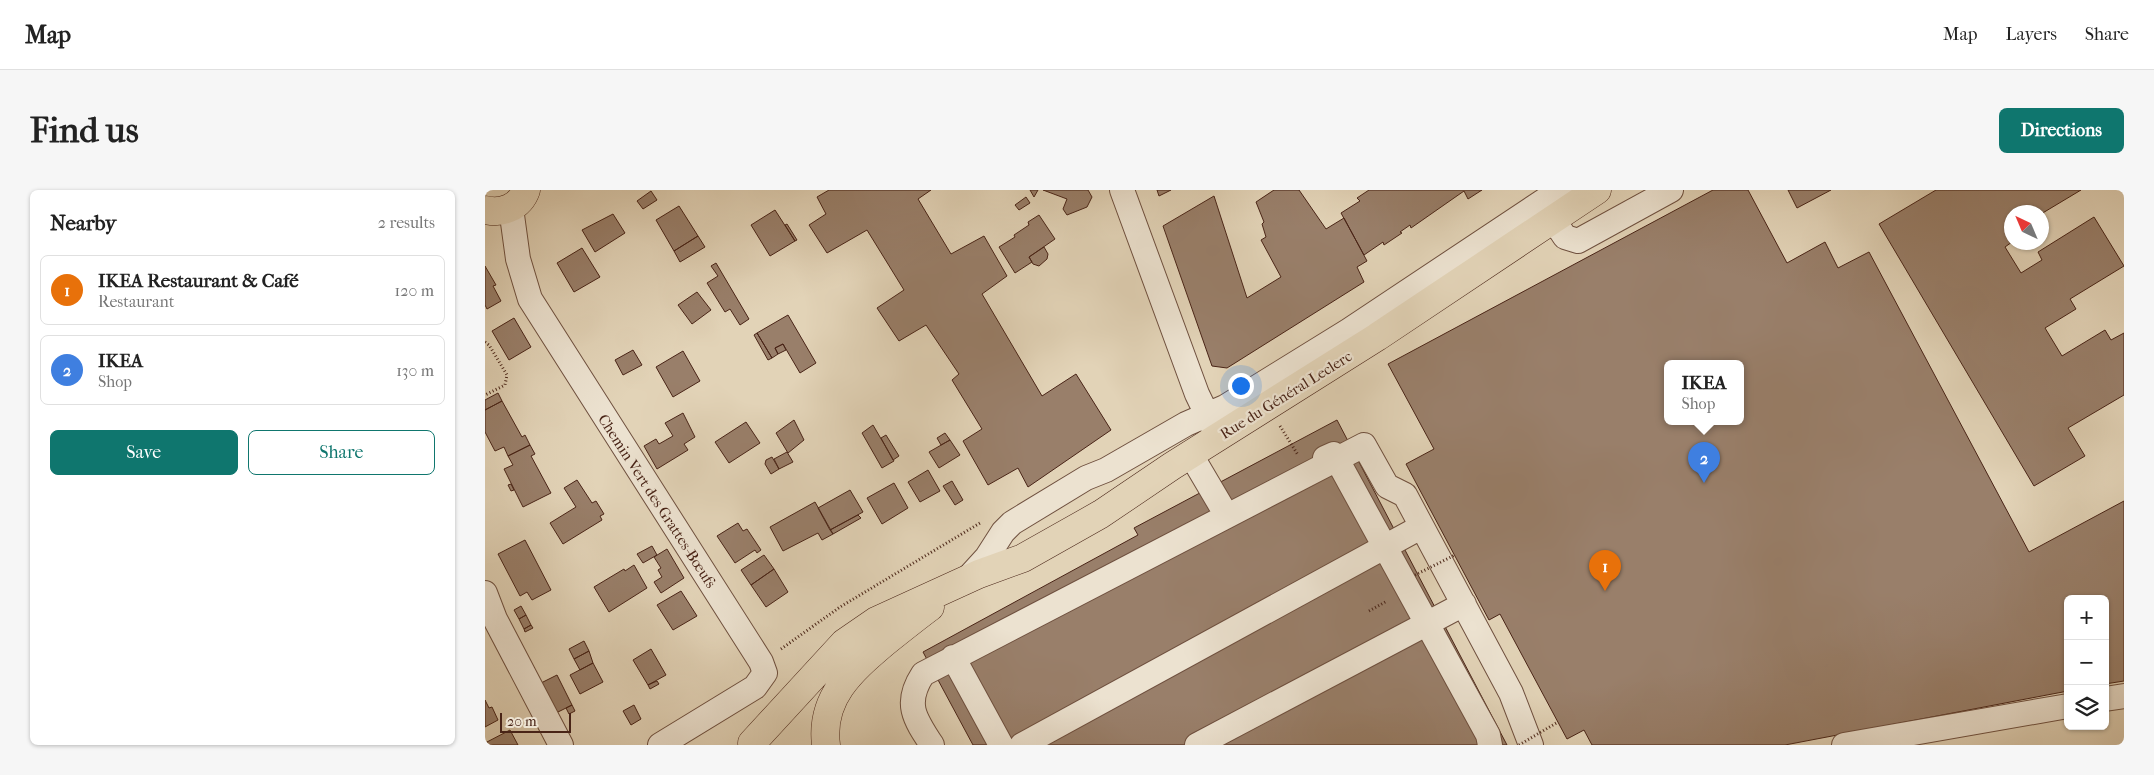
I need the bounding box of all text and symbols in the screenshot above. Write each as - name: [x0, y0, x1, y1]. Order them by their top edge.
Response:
- text: Map: [25, 21, 71, 49]
- text: Map: [1943, 24, 1977, 45]
- text: Layers: [2005, 24, 2057, 45]
- text: Share: [2085, 24, 2129, 45]
- button: Directions: [1999, 108, 2124, 153]
- text: Find us: [30, 110, 139, 151]
- north arrow: [2004, 205, 2049, 250]
- text: Nearby: [50, 211, 116, 235]
- text: 2 results: [378, 213, 435, 232]
- text: IKEA Restaurant & Café: [98, 270, 299, 292]
- text: 1: [64, 281, 70, 300]
- text: 120 m: [395, 281, 434, 300]
- text: Restaurant: [98, 292, 174, 311]
- street label: Rue du Général Leclerc: [1217, 347, 1355, 443]
- text: IKEA: [98, 350, 143, 372]
- popup: [1664, 360, 1744, 425]
- text: 2: [63, 361, 71, 380]
- text: 130 m: [396, 361, 434, 380]
- text: Shop: [98, 372, 132, 391]
- text: IKEA: [1681, 372, 1727, 394]
- your location: [1228, 373, 1254, 399]
- text: Shop: [1681, 394, 1715, 413]
- street label: Chemin Vert des Grattes-Bœufs: [594, 411, 720, 592]
- button: Save: [50, 430, 238, 475]
- button: Share: [248, 430, 435, 475]
- pin: 2: [1688, 442, 1720, 483]
- pin: 1: [1589, 550, 1621, 591]
- map controls: [2064, 595, 2109, 730]
- button: +: [2064, 595, 2109, 640]
- button: −: [2064, 640, 2109, 685]
- button: layers: [2064, 685, 2109, 730]
- scale bar: [500, 710, 571, 733]
- text: 20 m: [507, 713, 537, 730]

